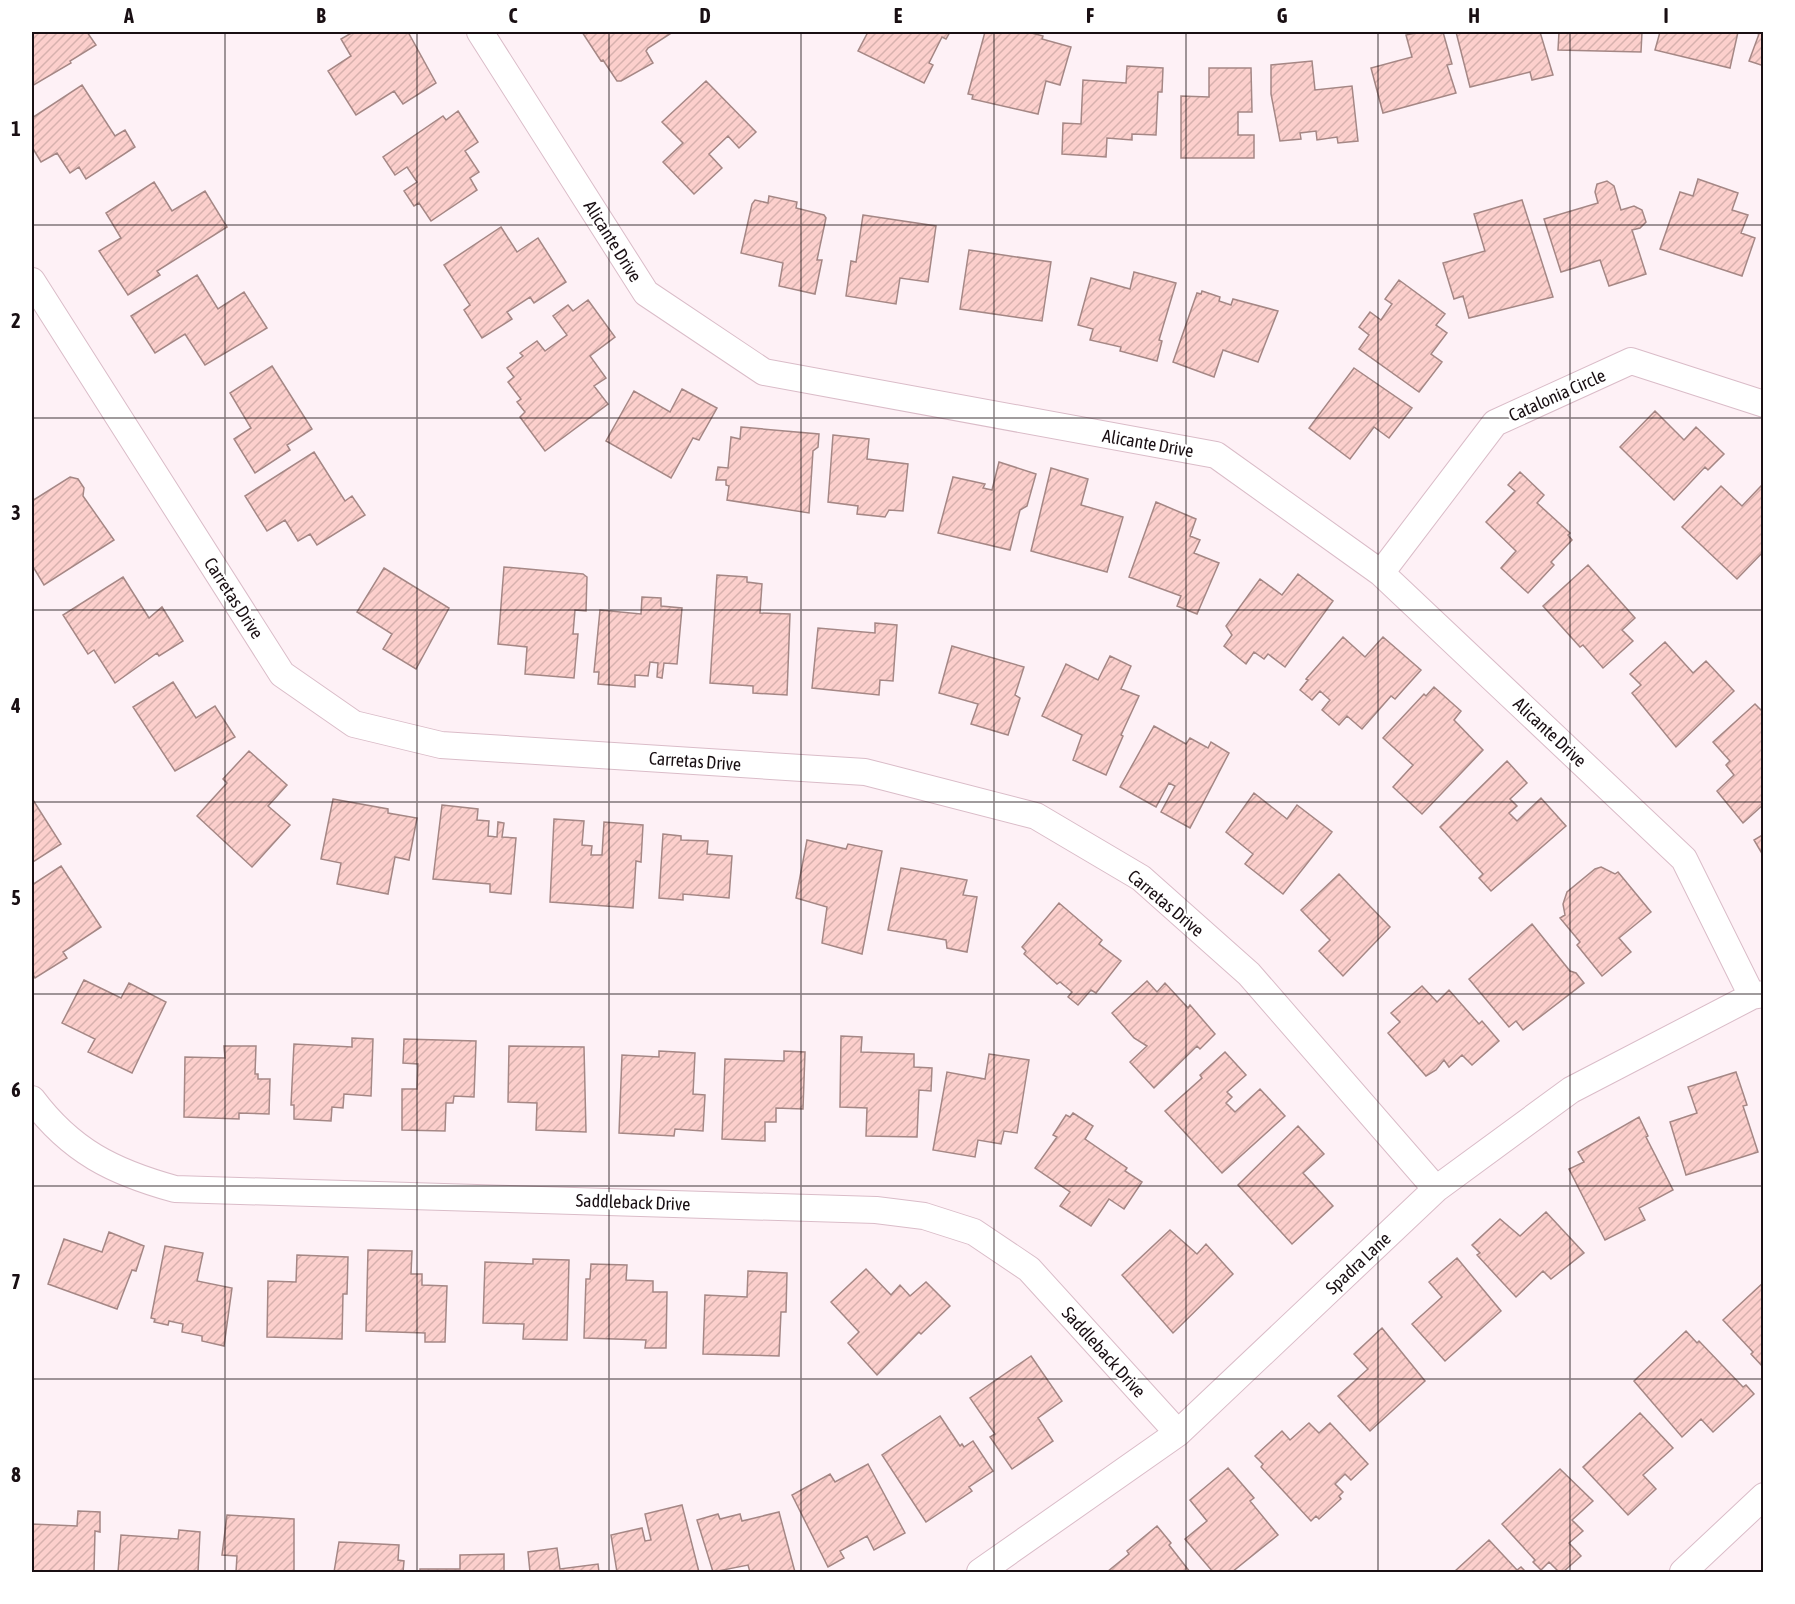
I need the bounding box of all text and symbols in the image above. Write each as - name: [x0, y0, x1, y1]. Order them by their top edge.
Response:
- text: A: [123, 4, 134, 27]
- text: B: [316, 4, 326, 27]
- text: C: [509, 4, 518, 27]
- text: D: [699, 4, 711, 27]
- text: E: [894, 4, 903, 27]
- text: F: [1086, 4, 1094, 27]
- text: G: [1277, 4, 1288, 27]
- text: H: [1468, 4, 1480, 27]
- text: I: [1663, 4, 1669, 27]
- text: 1: [11, 117, 21, 140]
- street label: Alicante Drive: [580, 196, 646, 286]
- text: 2: [11, 309, 21, 332]
- street label: Catalonia Circle: [1505, 364, 1609, 426]
- street label: Alicante Drive: [1101, 425, 1195, 461]
- text: 3: [11, 501, 21, 524]
- street label: Carretas Drive: [200, 553, 268, 643]
- street label: Alicante Drive: [1509, 693, 1591, 771]
- text: 4: [10, 694, 21, 717]
- street label: Carretas Drive: [648, 747, 742, 775]
- street label: Carretas Drive: [1124, 865, 1208, 941]
- text: 5: [11, 886, 21, 909]
- text: 6: [11, 1078, 21, 1101]
- street label: Saddleback Drive: [575, 1190, 691, 1214]
- street label: Spadra Lane: [1321, 1228, 1395, 1298]
- text: 7: [11, 1270, 21, 1293]
- street label: Saddleback Drive: [1058, 1302, 1150, 1402]
- text: 8: [11, 1463, 21, 1486]

